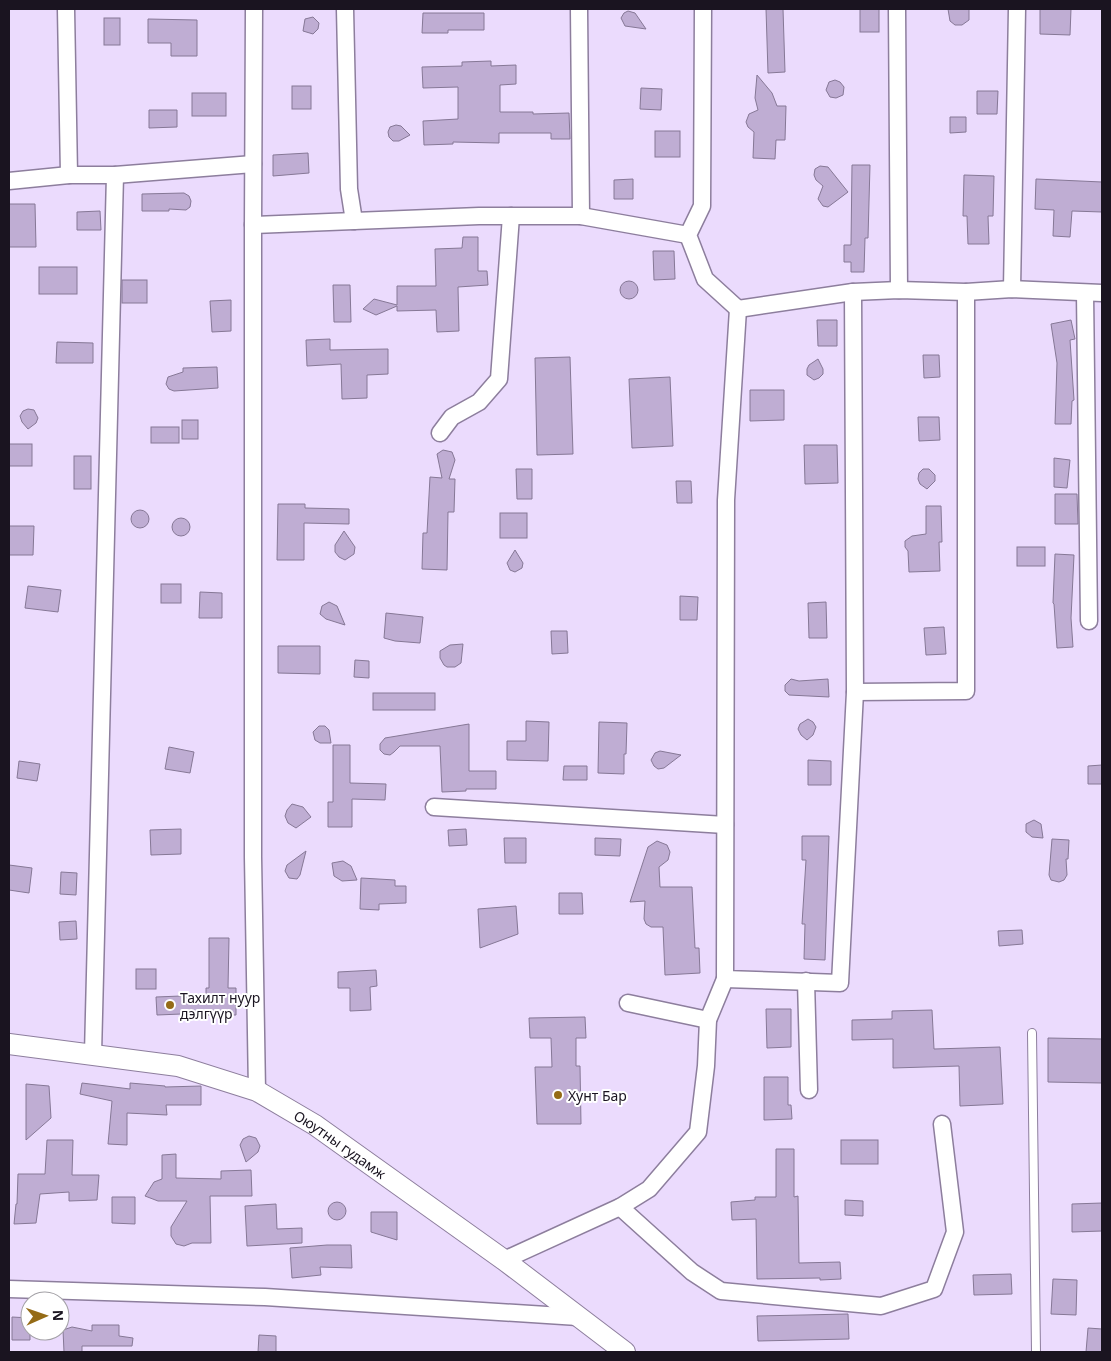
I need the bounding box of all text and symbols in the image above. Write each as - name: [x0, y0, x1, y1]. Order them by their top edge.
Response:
- place label: Тахилт нуур дэлгүүр: [180, 988, 260, 1023]
- marker: Тахилт нуур дэлгүүр: [164, 999, 176, 1011]
- place label: Хунт Бар: [568, 1086, 627, 1105]
- marker: Хунт Бар: [552, 1089, 564, 1101]
- street label: Оюутны гудамж: [291, 1105, 390, 1183]
- north arrow: [20, 1291, 70, 1341]
- text: N: [49, 1310, 68, 1322]

